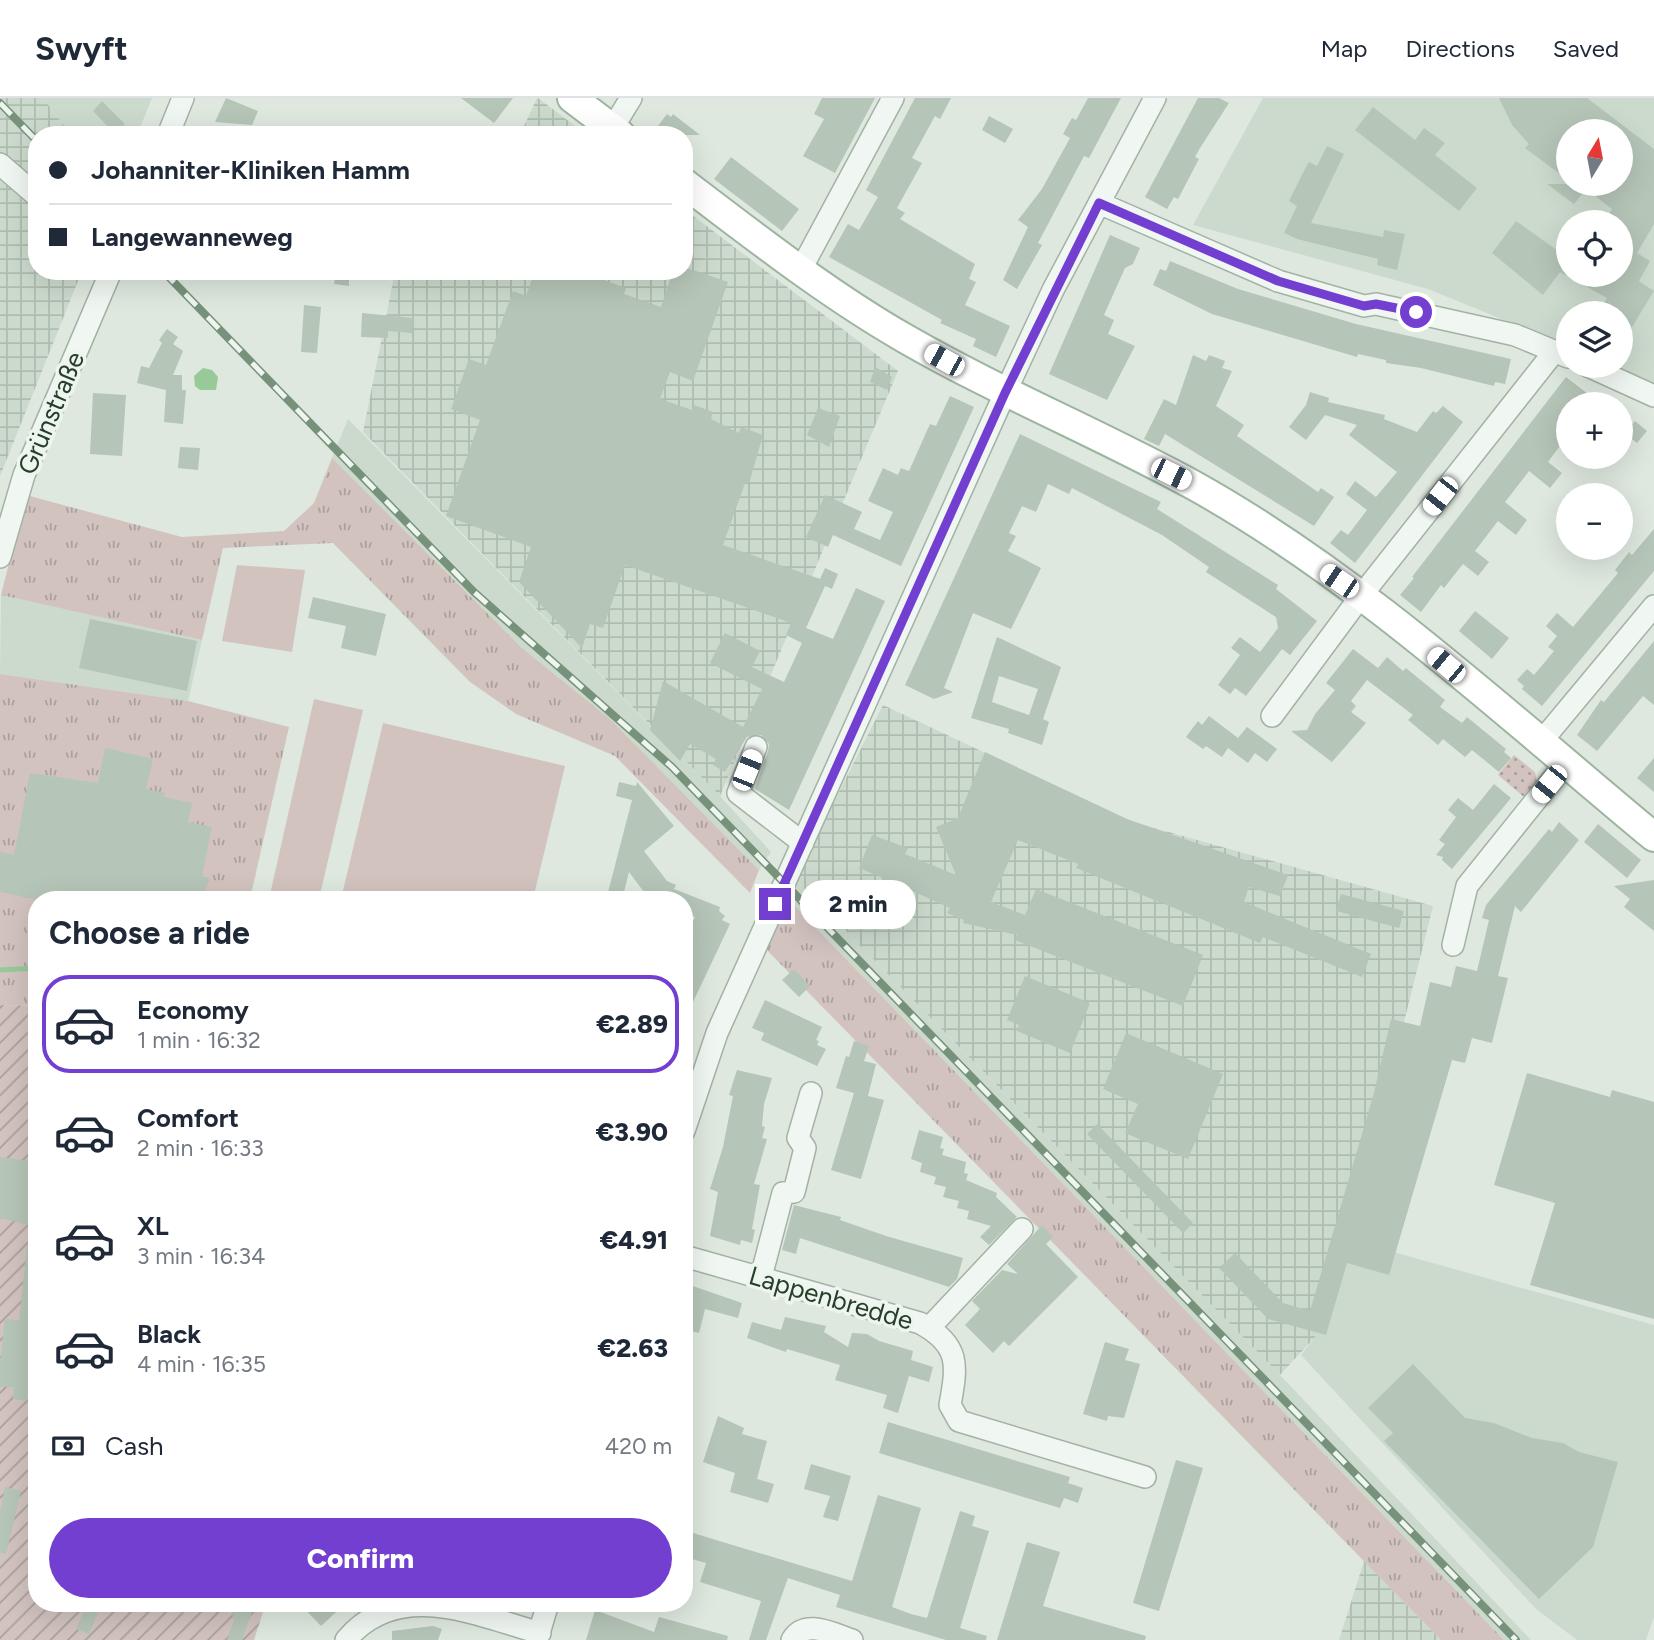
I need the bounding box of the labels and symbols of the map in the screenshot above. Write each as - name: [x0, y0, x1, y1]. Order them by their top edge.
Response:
- north arrow: [1556, 119, 1633, 196]
- route start: [1400, 296, 1432, 328]
- car: [921, 341, 968, 379]
- street label: Grünstraße: [11, 347, 91, 479]
- car: [1148, 455, 1195, 493]
- car: [1419, 473, 1462, 519]
- car: [1316, 561, 1363, 601]
- car: [1424, 643, 1469, 687]
- car: [730, 747, 765, 793]
- car: [1528, 761, 1571, 807]
- callout: 2 min: [800, 880, 915, 928]
- route end: [759, 888, 791, 920]
- street label: Lappenbredde: [745, 1259, 917, 1337]

